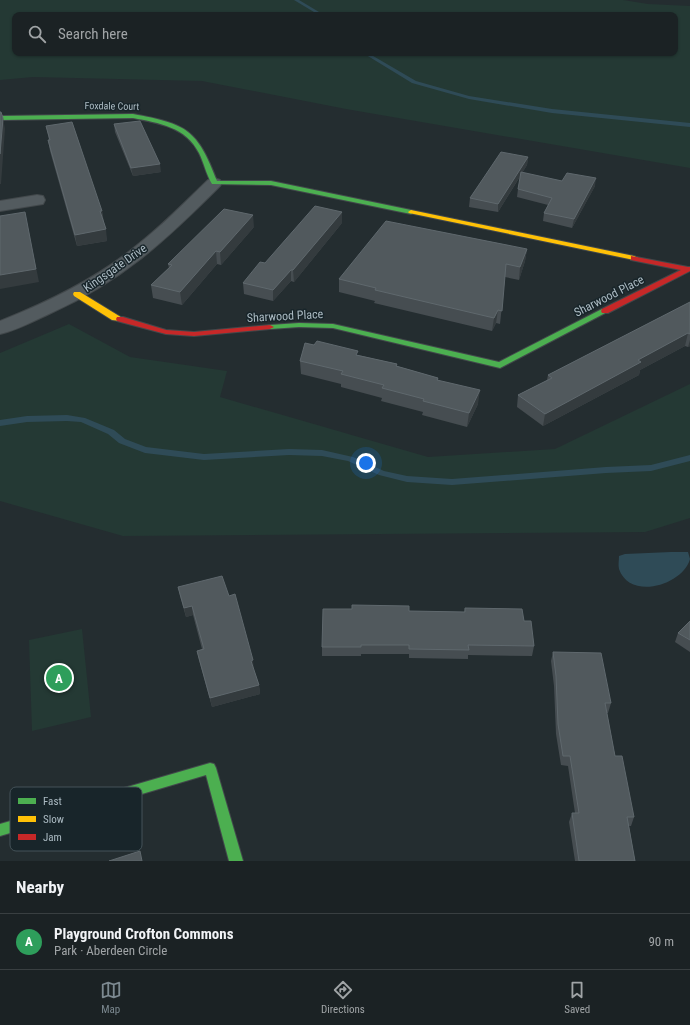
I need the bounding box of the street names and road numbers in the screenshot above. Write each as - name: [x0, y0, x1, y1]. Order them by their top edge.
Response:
- street label: Foxdale Court: [85, 100, 139, 112]
- street label: Kingsgate Drive: [81, 241, 150, 295]
- street label: Sharwood Place: [572, 272, 647, 320]
- street label: Sharwood Place: [246, 307, 324, 325]

